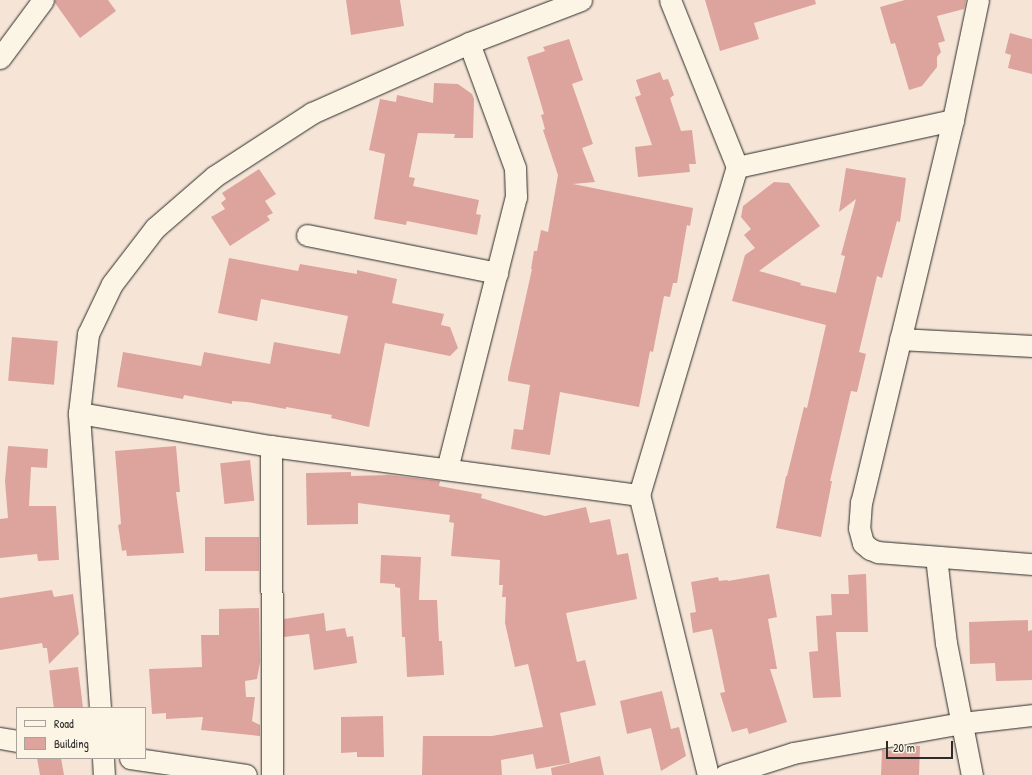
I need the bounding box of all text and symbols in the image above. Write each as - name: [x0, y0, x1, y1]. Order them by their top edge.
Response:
- legend: [16, 707, 146, 759]
- text: Road: [54, 715, 74, 732]
- scale bar: [888, 733, 955, 759]
- text: Building: [54, 735, 89, 752]
- text: 20 m: [893, 739, 915, 756]

